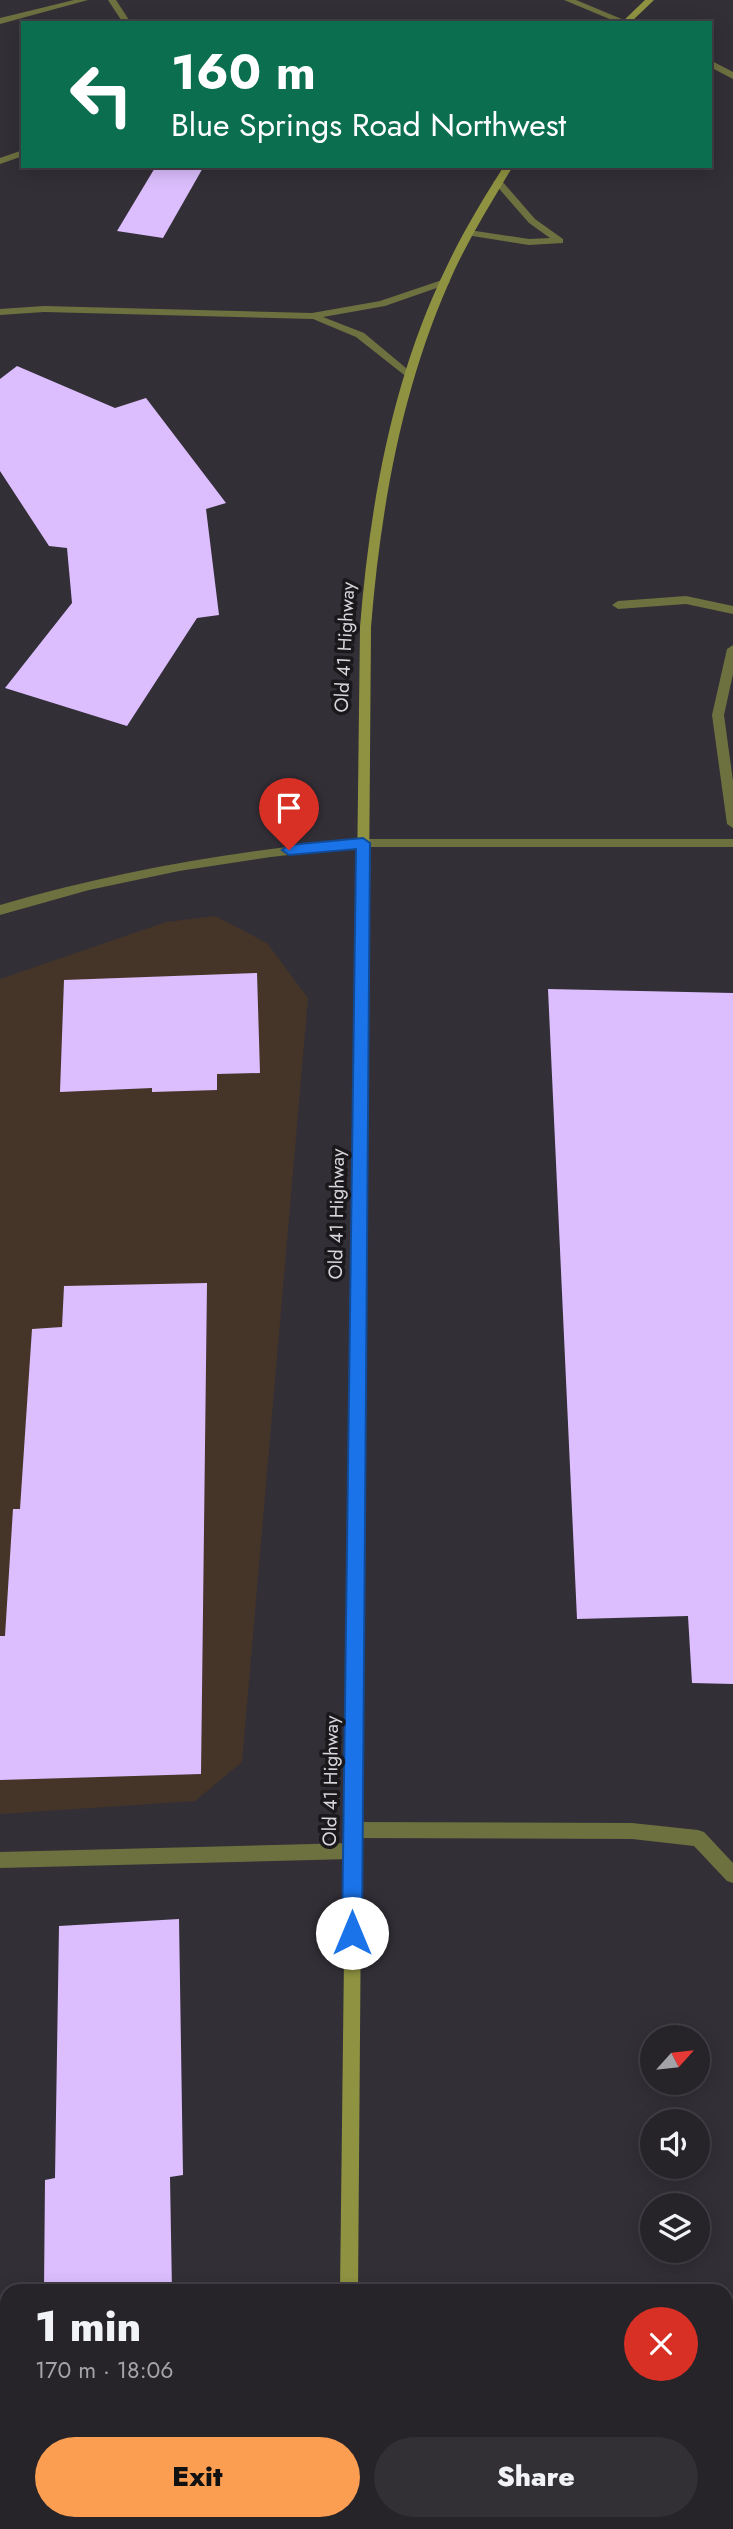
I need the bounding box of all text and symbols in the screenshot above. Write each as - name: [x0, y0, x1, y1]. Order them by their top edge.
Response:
- text: 160 m: [171, 37, 316, 107]
- icon: left: [56, 49, 147, 140]
- text: Blue Springs Road Northwest: [171, 102, 566, 148]
- street label: Old 41 Highway: [328, 580, 361, 713]
- pin: [259, 778, 319, 850]
- icon: arrive: [270, 789, 308, 827]
- street label: Old 41 Highway: [322, 1148, 351, 1280]
- street label: Old 41 Highway: [316, 1715, 345, 1847]
- position arrow: [315, 1896, 389, 1970]
- north arrow: [640, 2025, 710, 2095]
- map controls: [640, 2025, 710, 2263]
- button: sound: [640, 2109, 710, 2179]
- button: layers: [640, 2193, 710, 2263]
- text: 1 min: [35, 2296, 141, 2357]
- button: close: [624, 2307, 698, 2381]
- text: 170 m · 18:06: [35, 2353, 174, 2387]
- button: Exit: [35, 2437, 360, 2517]
- button: Share: [374, 2437, 698, 2517]

